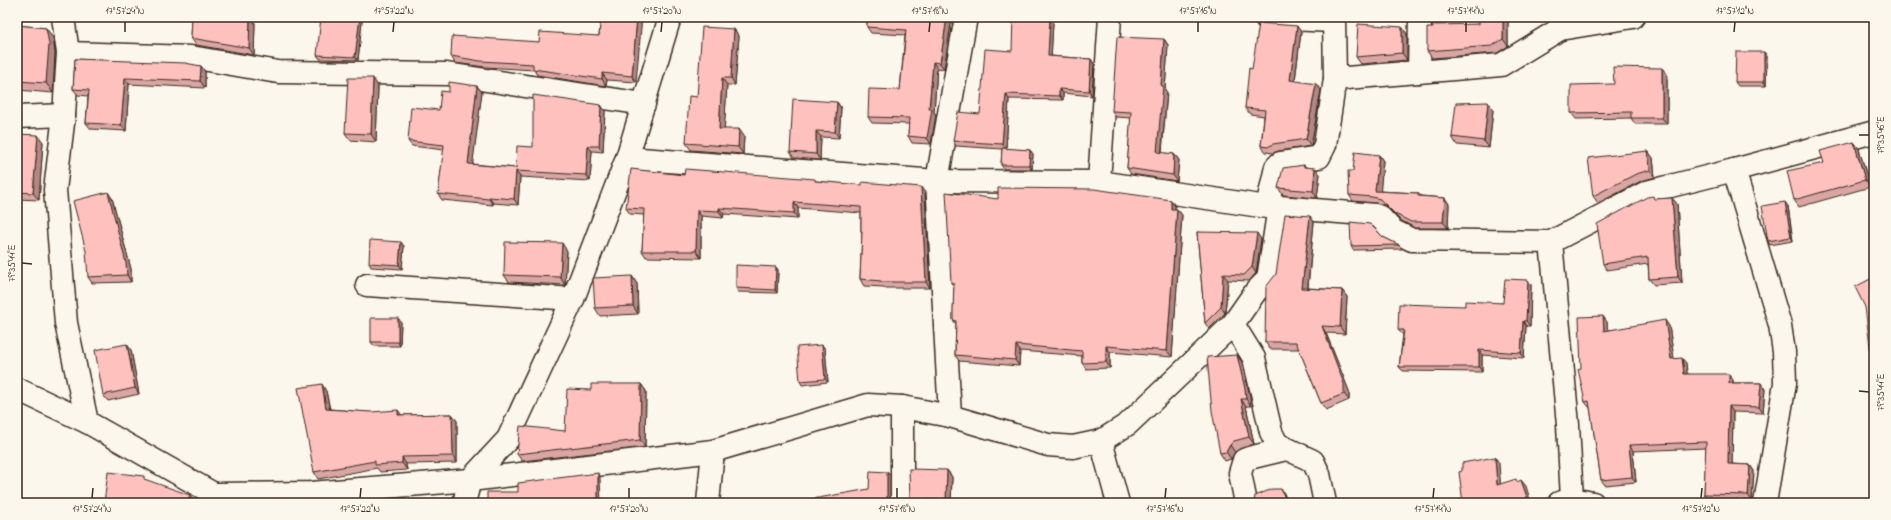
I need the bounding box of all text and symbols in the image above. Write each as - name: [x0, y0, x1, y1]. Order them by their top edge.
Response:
- text: 17°57'24"N: [105, 4, 145, 19]
- text: 17°57'22"N: [374, 4, 414, 19]
- text: 17°57'20"N: [642, 4, 682, 19]
- text: 17°57'18"N: [912, 4, 949, 19]
- text: 17°57'16"N: [1179, 4, 1217, 19]
- text: 17°57'14"N: [1447, 4, 1485, 19]
- text: 17°57'12"N: [1716, 4, 1754, 19]
- text: 79°35'46"E: [1874, 116, 1889, 154]
- text: 79°35'44"E: [5, 244, 20, 282]
- text: 79°35'44"E: [1874, 373, 1889, 411]
- text: 17°57'24"N: [72, 502, 112, 517]
- text: 17°57'22"N: [340, 502, 380, 517]
- text: 17°57'20"N: [609, 502, 649, 517]
- text: 17°57'18"N: [879, 502, 916, 517]
- text: 17°57'16"N: [1146, 502, 1184, 517]
- text: 17°57'14"N: [1414, 502, 1452, 517]
- text: 17°57'12"N: [1682, 502, 1720, 517]

